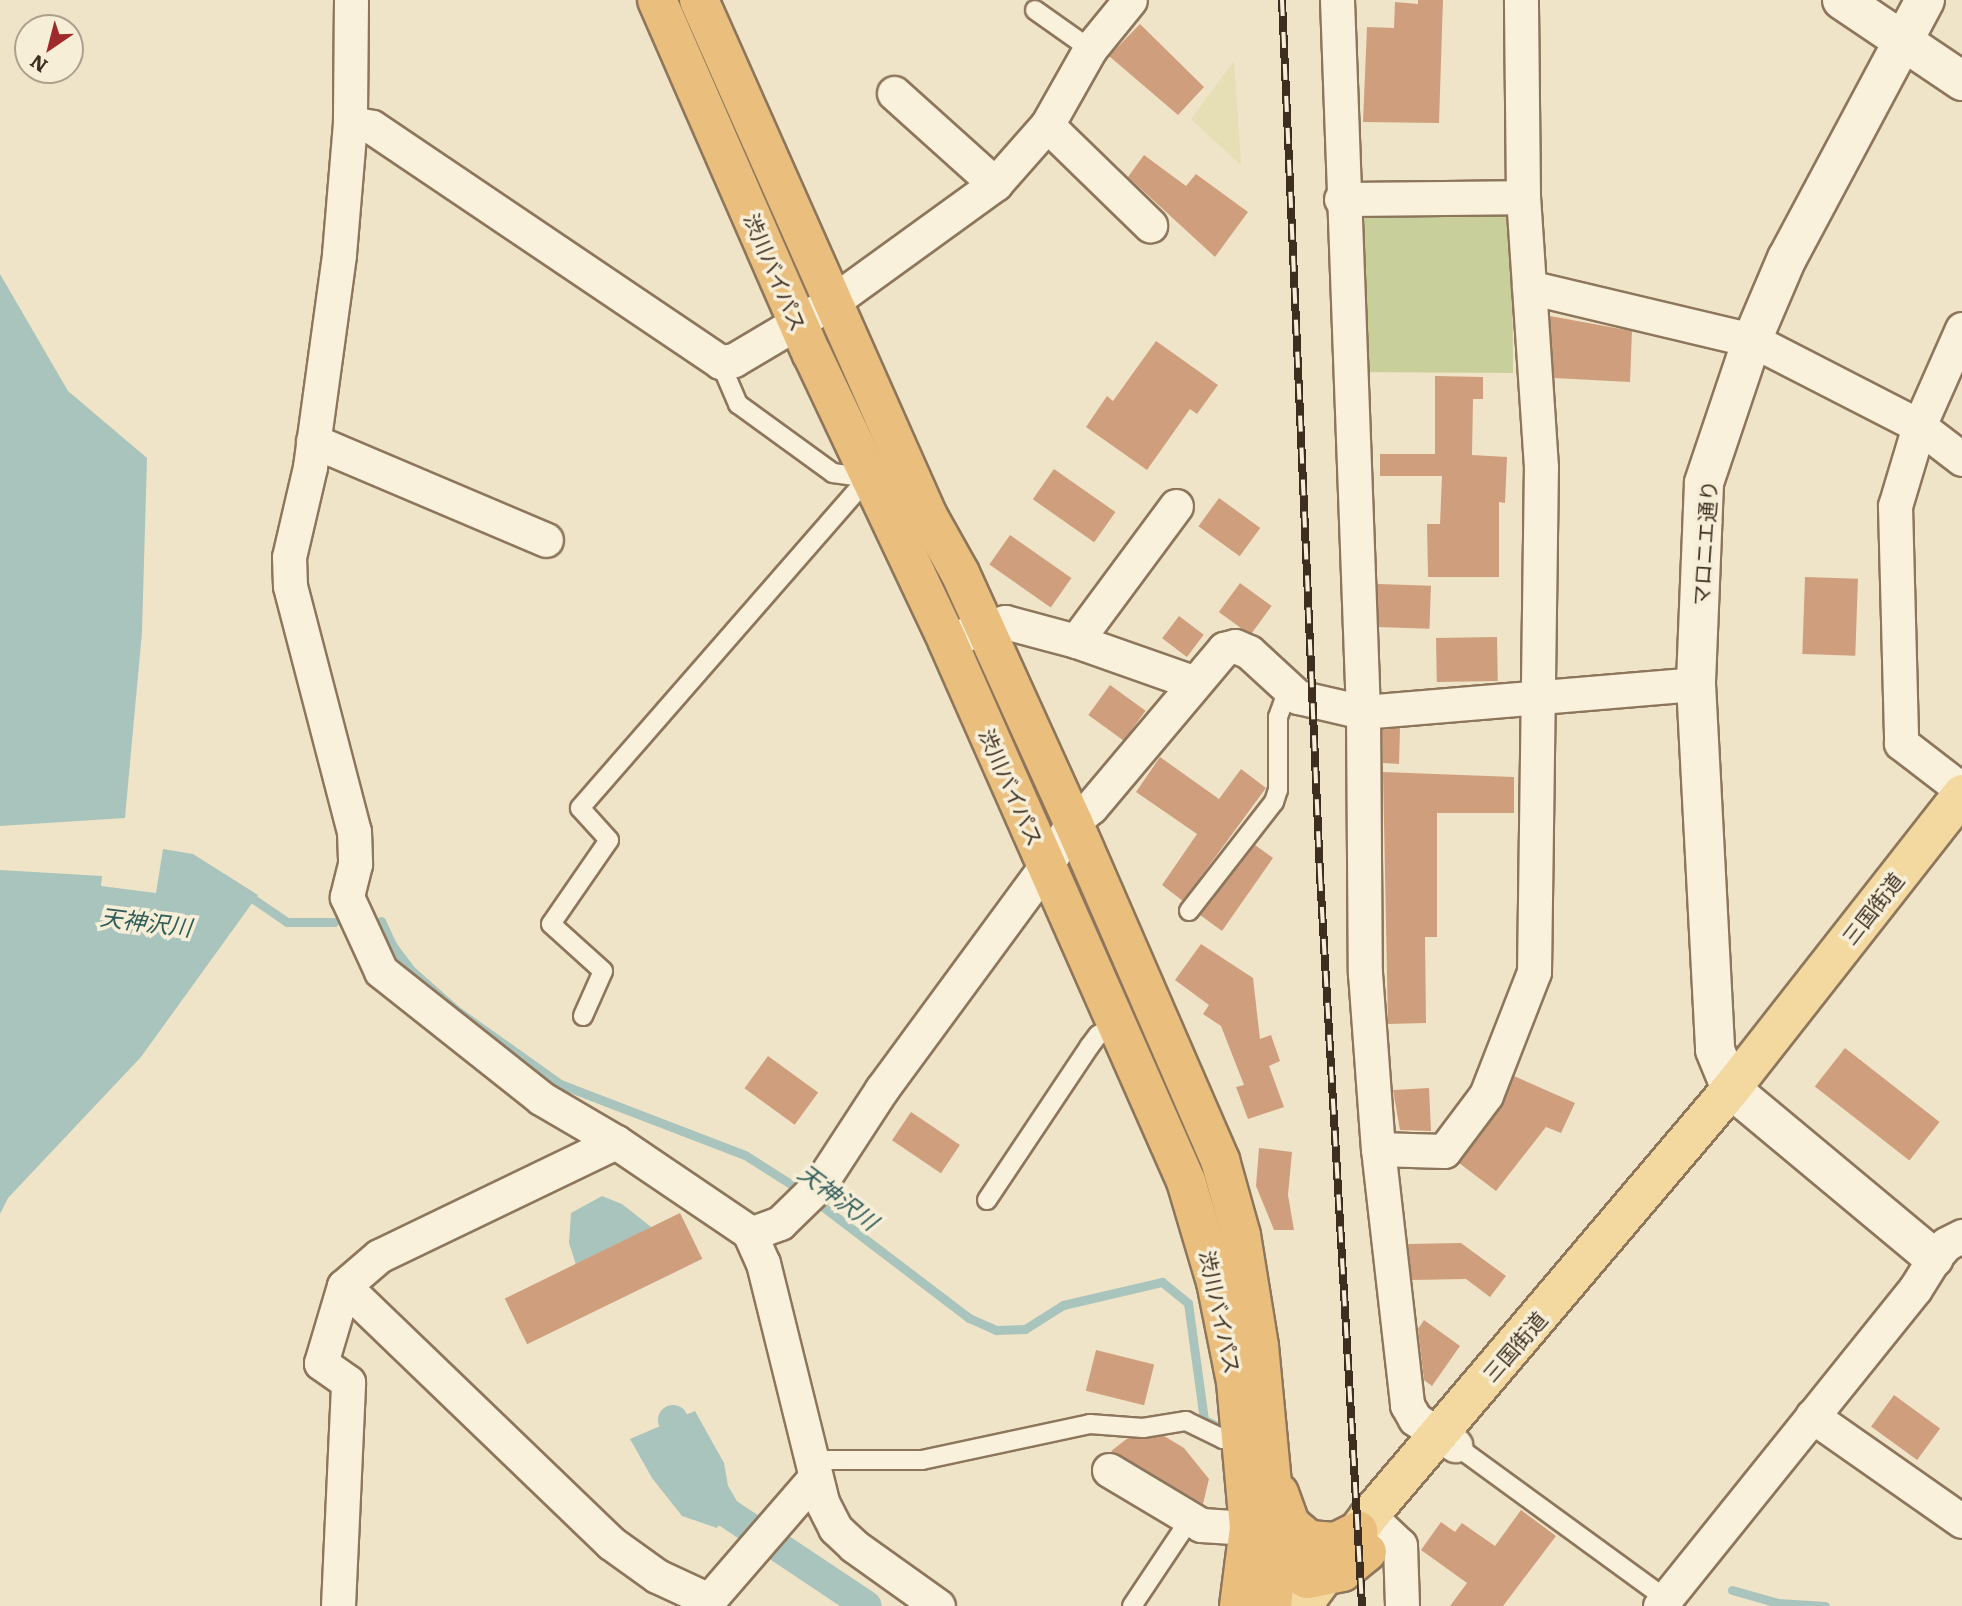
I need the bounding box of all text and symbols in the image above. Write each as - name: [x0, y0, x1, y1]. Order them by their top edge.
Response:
- north arrow: [14, 14, 84, 84]
- text: N: [24, 49, 53, 81]
- street label: 渋川バイパス: [740, 209, 812, 335]
- street label: マロニエ通り: [1687, 479, 1721, 607]
- street label: 渋川バイパス: [975, 724, 1049, 850]
- street label: 三国街道: [1836, 867, 1908, 949]
- water label: 天神沢川: [99, 902, 193, 940]
- water label: 天神沢川: [794, 1157, 884, 1235]
- street label: 渋川バイパス: [1196, 1248, 1246, 1376]
- street label: 三国街道: [1477, 1306, 1551, 1386]

